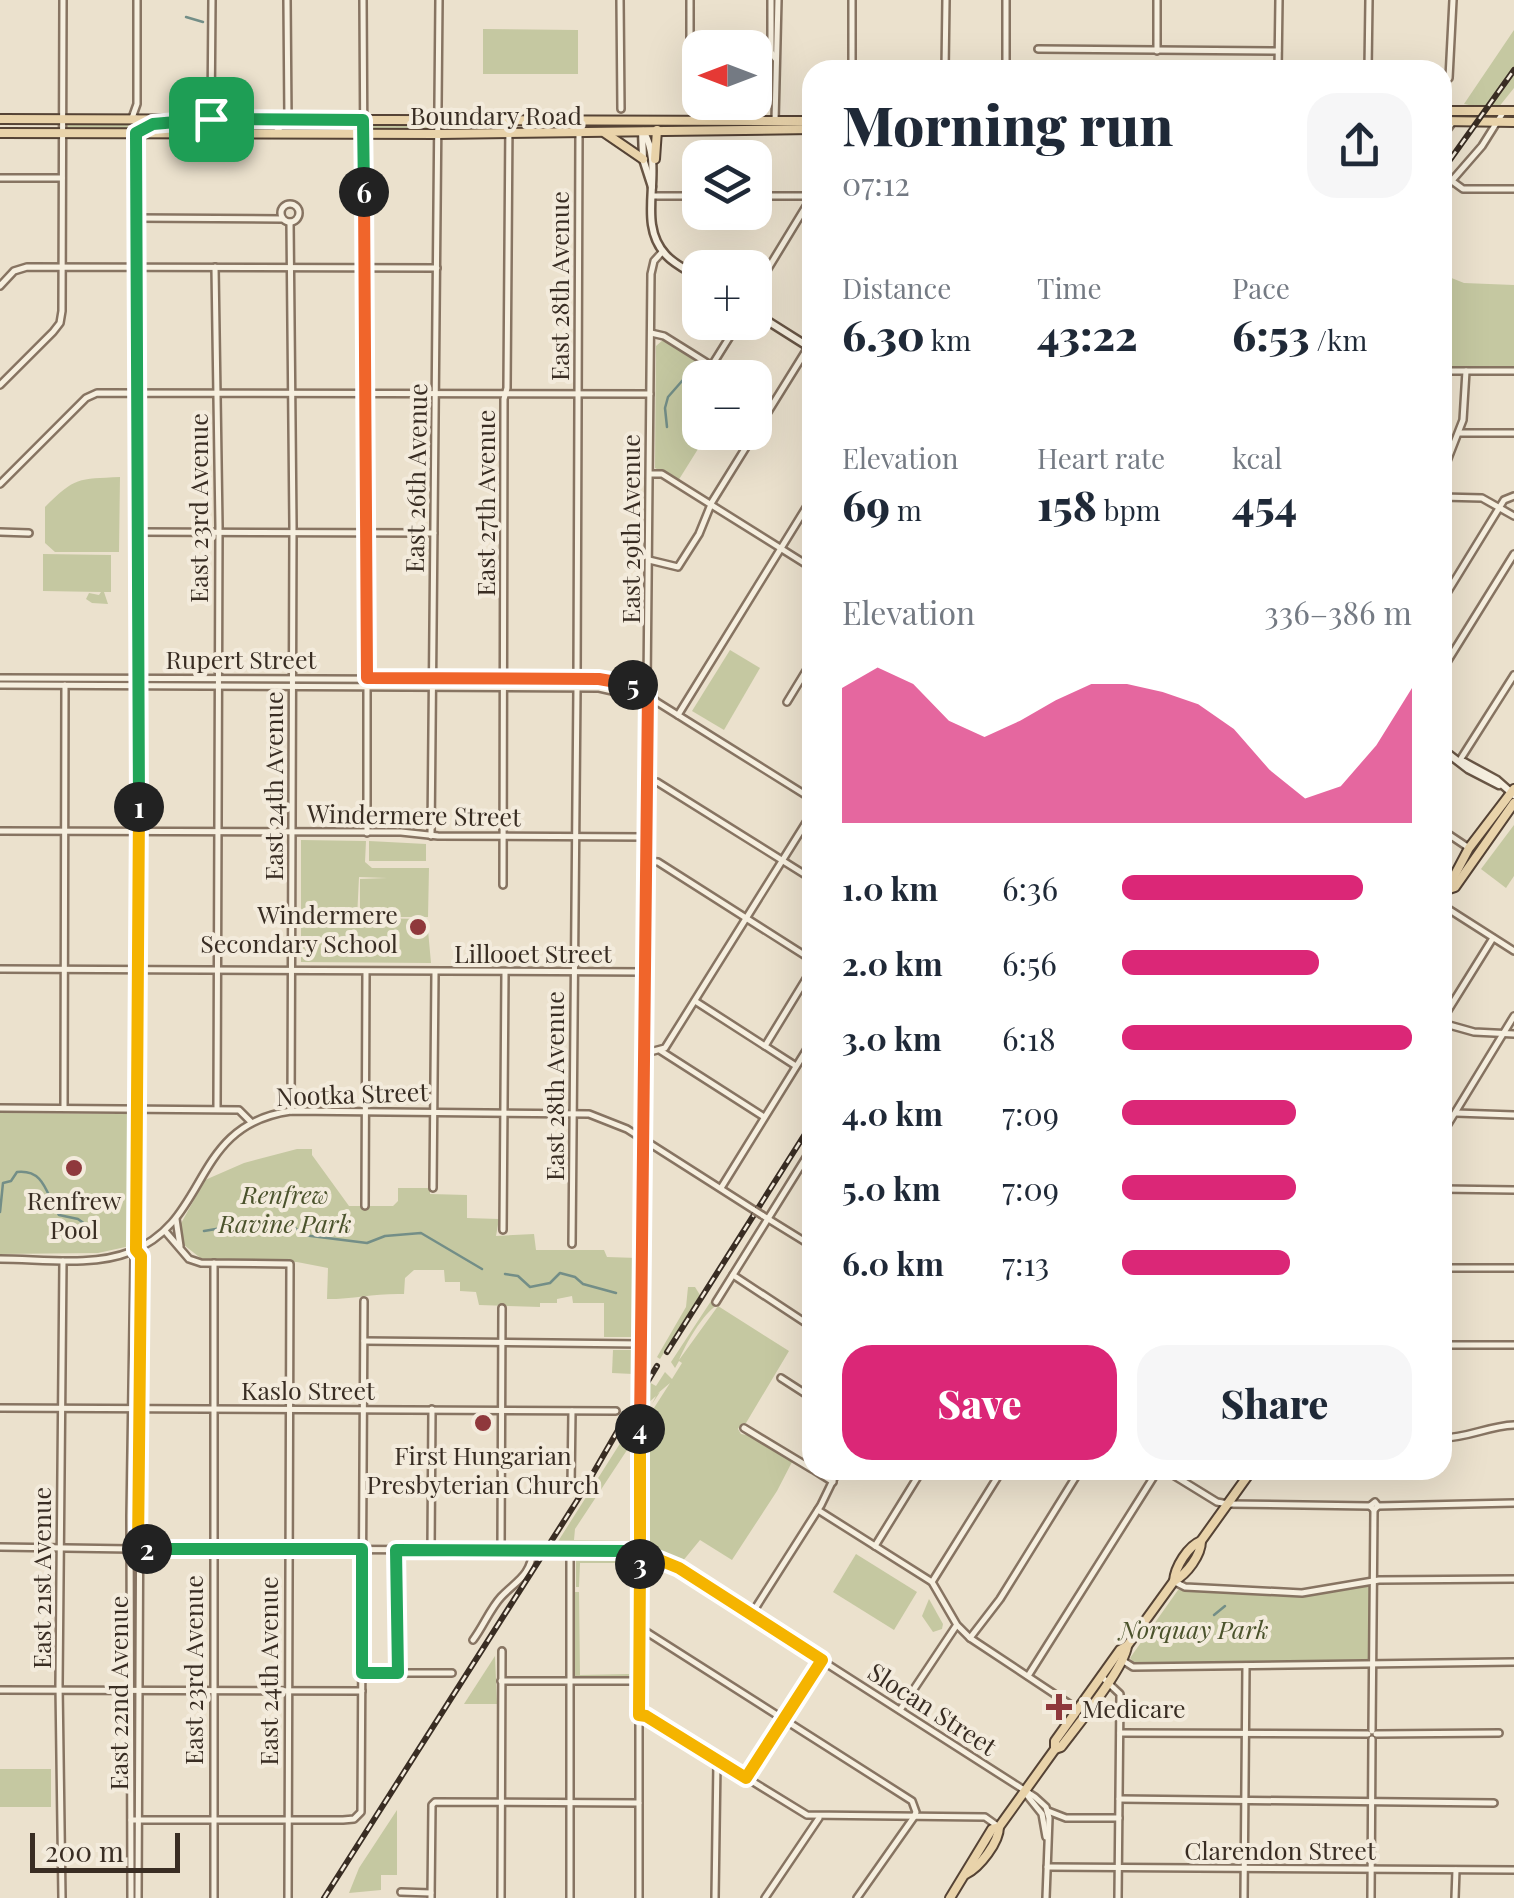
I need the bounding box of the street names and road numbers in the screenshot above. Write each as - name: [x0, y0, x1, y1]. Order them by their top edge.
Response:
- street label: Boundary Road: [410, 98, 582, 131]
- street label: East 28th Avenue: [542, 191, 575, 381]
- street label: East 26th Avenue: [397, 383, 433, 573]
- street label: East 27th Avenue: [468, 409, 501, 597]
- street label: East 23rd Avenue: [181, 413, 214, 603]
- street label: East 29th Avenue: [613, 434, 646, 624]
- street label: Rupert Street: [166, 642, 318, 675]
- street label: East 24th Avenue: [256, 691, 289, 881]
- street label: Windermere Street: [306, 796, 522, 832]
- street label: Lillooet Street: [454, 936, 613, 969]
- street label: East 28th Avenue: [537, 991, 570, 1181]
- street label: Nootka Street: [275, 1074, 430, 1112]
- street label: Kaslo Street: [241, 1373, 376, 1406]
- street label: East 21st Avenue: [24, 1487, 57, 1669]
- street label: East 23rd Avenue: [176, 1575, 209, 1765]
- street label: East 24th Avenue: [251, 1576, 284, 1766]
- street label: East 22nd Avenue: [101, 1596, 134, 1790]
- street label: Slocan Street: [862, 1654, 1005, 1762]
- street label: Clarendon Street: [1184, 1833, 1377, 1866]

